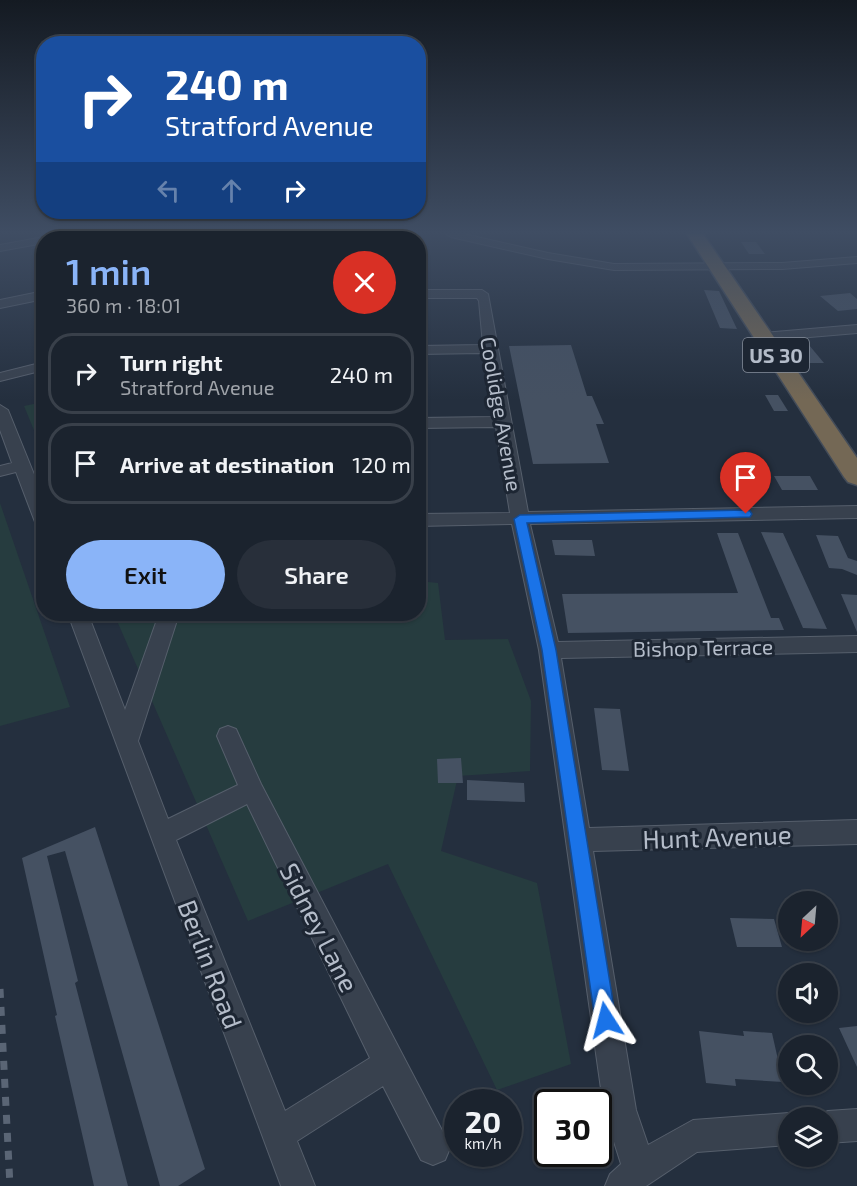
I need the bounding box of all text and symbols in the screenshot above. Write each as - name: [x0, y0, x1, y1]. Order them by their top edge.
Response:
- text: 240 m: [165, 58, 289, 108]
- icon: right: [66, 60, 144, 138]
- text: Stratford Avenue: [165, 109, 373, 141]
- icon: left: [152, 174, 185, 207]
- icon: ahead: [215, 174, 248, 207]
- icon: right: [278, 174, 311, 207]
- text: 1 min: [66, 249, 151, 292]
- button: close: [333, 251, 396, 314]
- text: 360 m · 18:01: [66, 293, 181, 317]
- street label: Coolidge Avenue: [476, 335, 528, 493]
- road number: US 30: [743, 338, 809, 372]
- text: Turn right: [120, 349, 222, 375]
- icon: right: [69, 357, 102, 390]
- text: 240 m: [330, 361, 393, 387]
- text: Stratford Avenue: [120, 375, 274, 399]
- icon: arrive: [69, 447, 102, 480]
- text: Arrive at destination: [120, 451, 334, 477]
- text: 120 m: [352, 451, 411, 477]
- pin: [720, 452, 771, 514]
- icon: arrive: [729, 461, 762, 494]
- button: Exit: [66, 540, 225, 609]
- button: Share: [237, 540, 396, 609]
- street label: Bishop Terrace: [633, 633, 773, 661]
- street label: Hunt Avenue: [642, 818, 792, 854]
- street label: Sidney Lane: [274, 857, 366, 997]
- north arrow: [778, 891, 838, 951]
- map controls: [778, 891, 838, 1167]
- street label: Berlin Road: [172, 895, 250, 1033]
- button: sound: [778, 963, 838, 1023]
- position arrow: [574, 988, 638, 1052]
- button: search: [778, 1035, 838, 1095]
- speed limit sign: 30: [534, 1089, 612, 1167]
- text: 20: [465, 1103, 501, 1139]
- button: layers: [778, 1107, 838, 1167]
- text: km/h: [464, 1134, 502, 1152]

